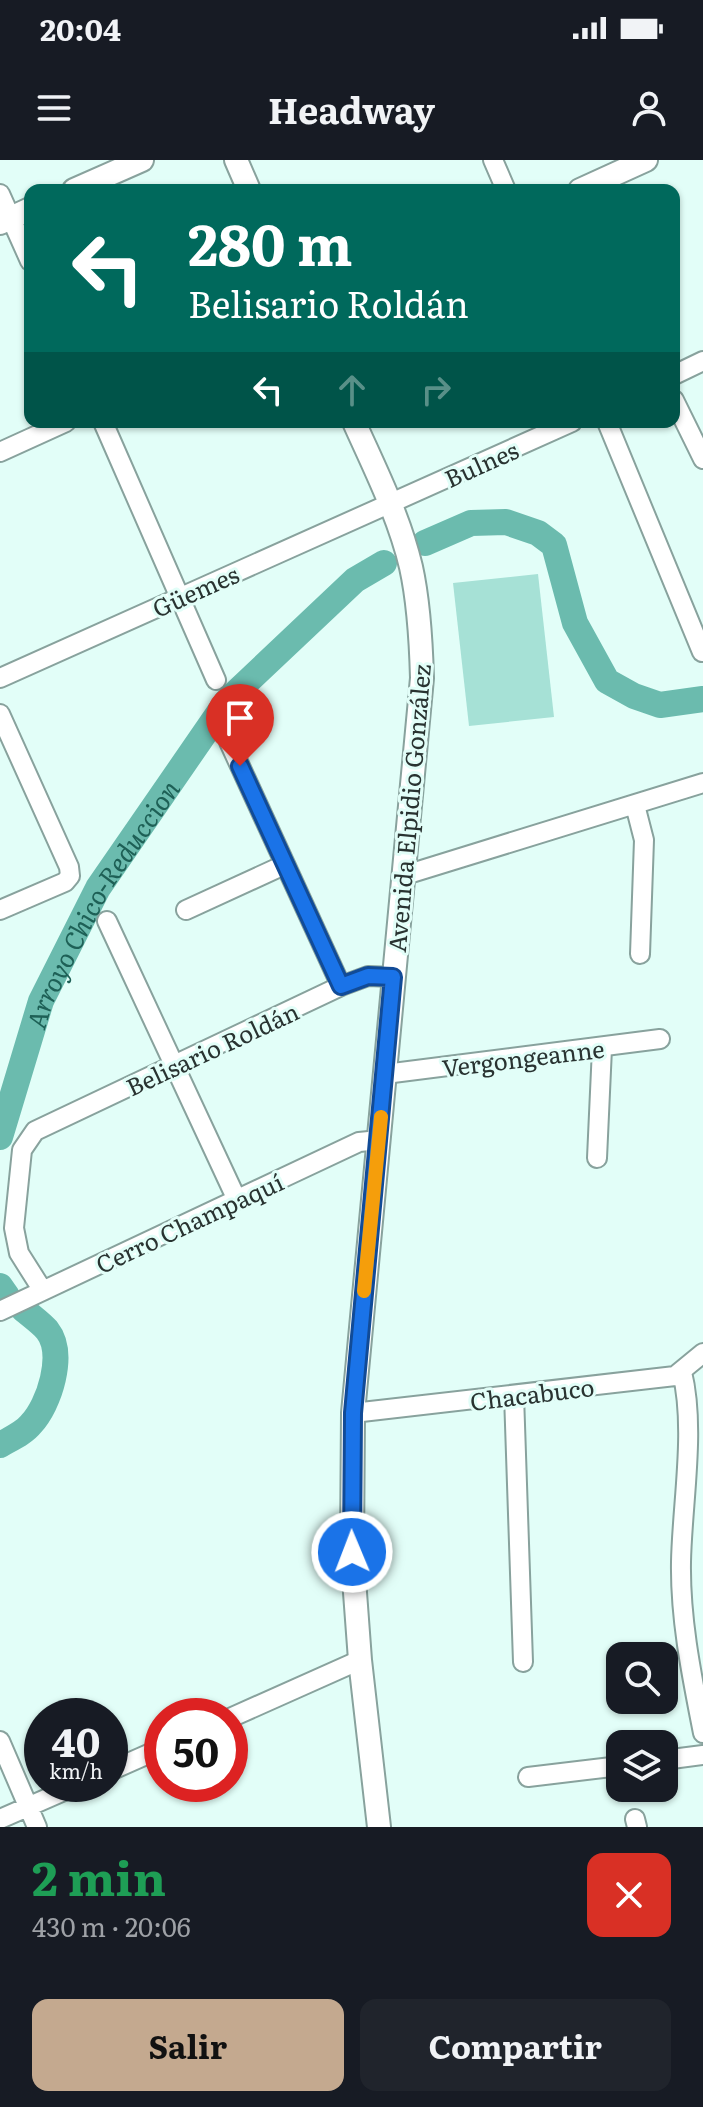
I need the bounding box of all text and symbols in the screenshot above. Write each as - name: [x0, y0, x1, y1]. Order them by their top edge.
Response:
- text: 20:04: [40, 6, 121, 50]
- text: Headway: [268, 82, 435, 135]
- icon: menu: [32, 86, 76, 130]
- icon: person: [627, 86, 671, 130]
- text: 280 m: [188, 200, 353, 283]
- icon: left: [56, 216, 160, 320]
- text: Belisario Roldán: [188, 276, 469, 329]
- icon: left: [246, 368, 290, 412]
- icon: ahead: [330, 368, 374, 412]
- icon: right: [414, 368, 458, 412]
- street label: Bulnes: [438, 431, 524, 495]
- street label: Güemes: [146, 555, 244, 625]
- street label: Avenida Elpidio González: [378, 662, 438, 954]
- pin: [206, 684, 274, 766]
- icon: arrive: [218, 696, 262, 740]
- water label: Arroyo Chico-Reduccion: [14, 770, 188, 1033]
- street label: Belisario Roldán: [120, 993, 304, 1103]
- street label: Vergongeanne: [440, 1030, 606, 1084]
- street label: Cerro Champaquí: [89, 1163, 289, 1281]
- street label: Chacabuco: [468, 1368, 596, 1418]
- position arrow: [310, 1510, 394, 1594]
- map controls: [606, 1642, 678, 1802]
- button: search: [606, 1642, 678, 1714]
- speed limit sign: 50: [144, 1698, 248, 1802]
- text: 40: [52, 1710, 100, 1769]
- button: layers: [606, 1730, 678, 1802]
- text: km/h: [49, 1755, 103, 1785]
- text: 2 min: [32, 1840, 166, 1911]
- button: close: [587, 1853, 671, 1937]
- text: 430 m · 20:06: [32, 1906, 191, 1945]
- button: Salir: [32, 1999, 344, 2091]
- button: Compartir: [360, 1999, 671, 2091]

